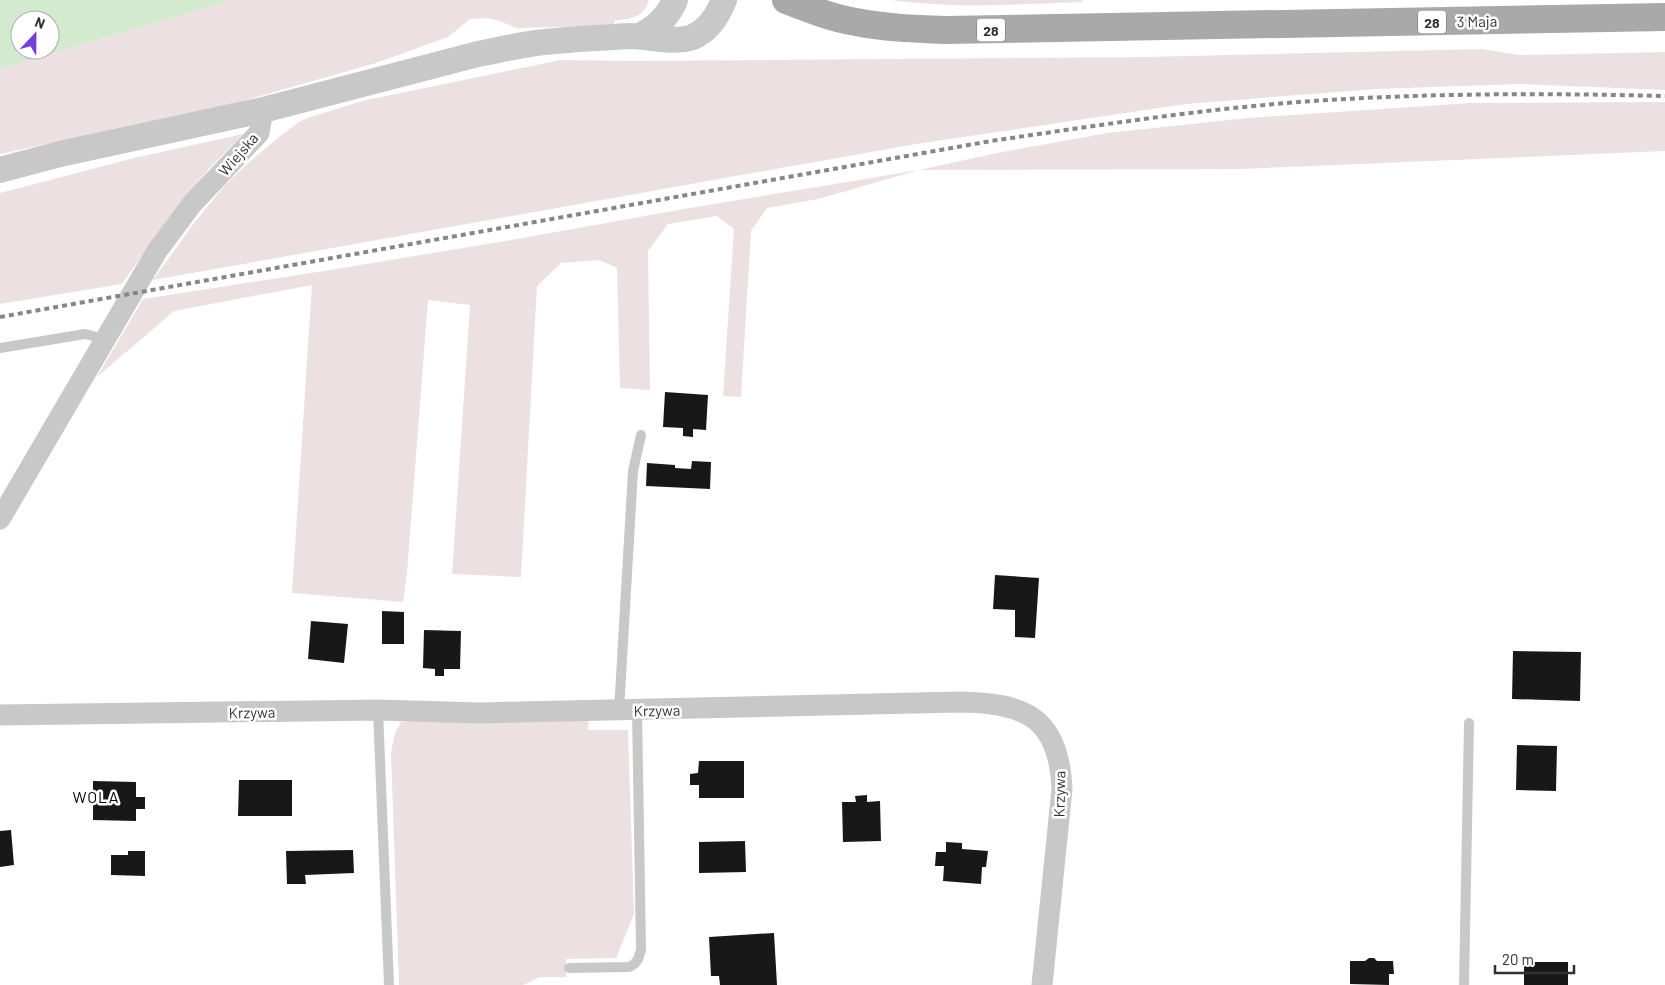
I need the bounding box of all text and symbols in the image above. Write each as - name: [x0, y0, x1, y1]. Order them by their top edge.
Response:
- north arrow: [10, 10, 60, 60]
- road number: 28: [1418, 11, 1446, 34]
- street label: 3 Maja: [1457, 12, 1497, 30]
- text: N: [33, 13, 48, 32]
- road number: 28: [977, 18, 1005, 42]
- street label: Wiejska: [214, 129, 262, 179]
- street label: Krzywa: [634, 701, 680, 719]
- street label: Krzywa: [229, 703, 275, 721]
- street label: Krzywa: [1050, 771, 1068, 817]
- district label: WOLA: [72, 787, 120, 806]
- scale bar: [1495, 942, 1574, 974]
- text: 20 m: [1502, 950, 1534, 968]

